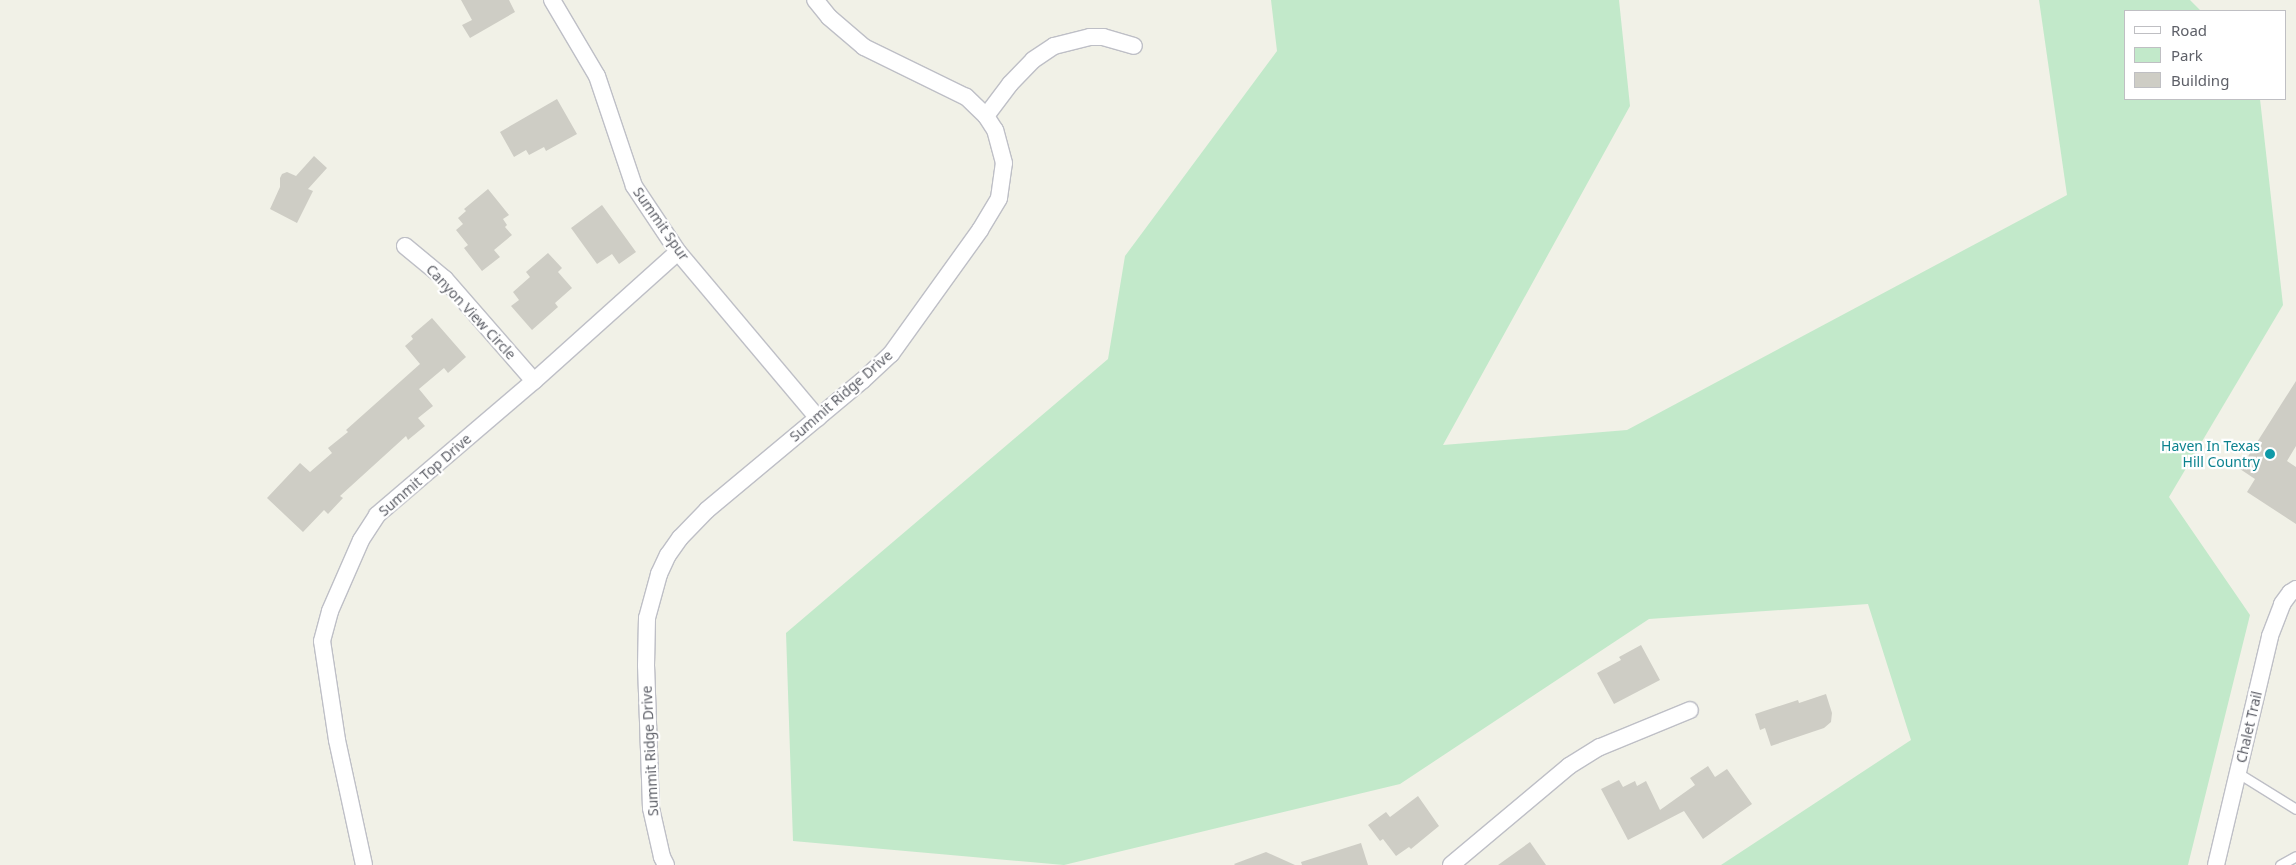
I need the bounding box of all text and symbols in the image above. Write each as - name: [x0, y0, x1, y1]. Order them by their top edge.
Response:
- legend: [2124, 10, 2286, 100]
- text: Road: [2171, 20, 2207, 40]
- text: Park: [2171, 45, 2203, 65]
- text: Building: [2171, 70, 2229, 90]
- street label: Summit Spur: [630, 184, 692, 264]
- street label: Canyon View Circle: [423, 261, 519, 363]
- street label: Summit Ridge Drive: [786, 347, 896, 445]
- street label: Summit Top Drive: [375, 430, 475, 520]
- place label: Haven In Texas Hill Country: [2161, 438, 2260, 471]
- marker: Haven In Texas Hill Country: [2264, 448, 2276, 460]
- street label: Summit Ridge Drive: [638, 685, 662, 817]
- street label: Chalet Trail: [2233, 689, 2265, 765]

